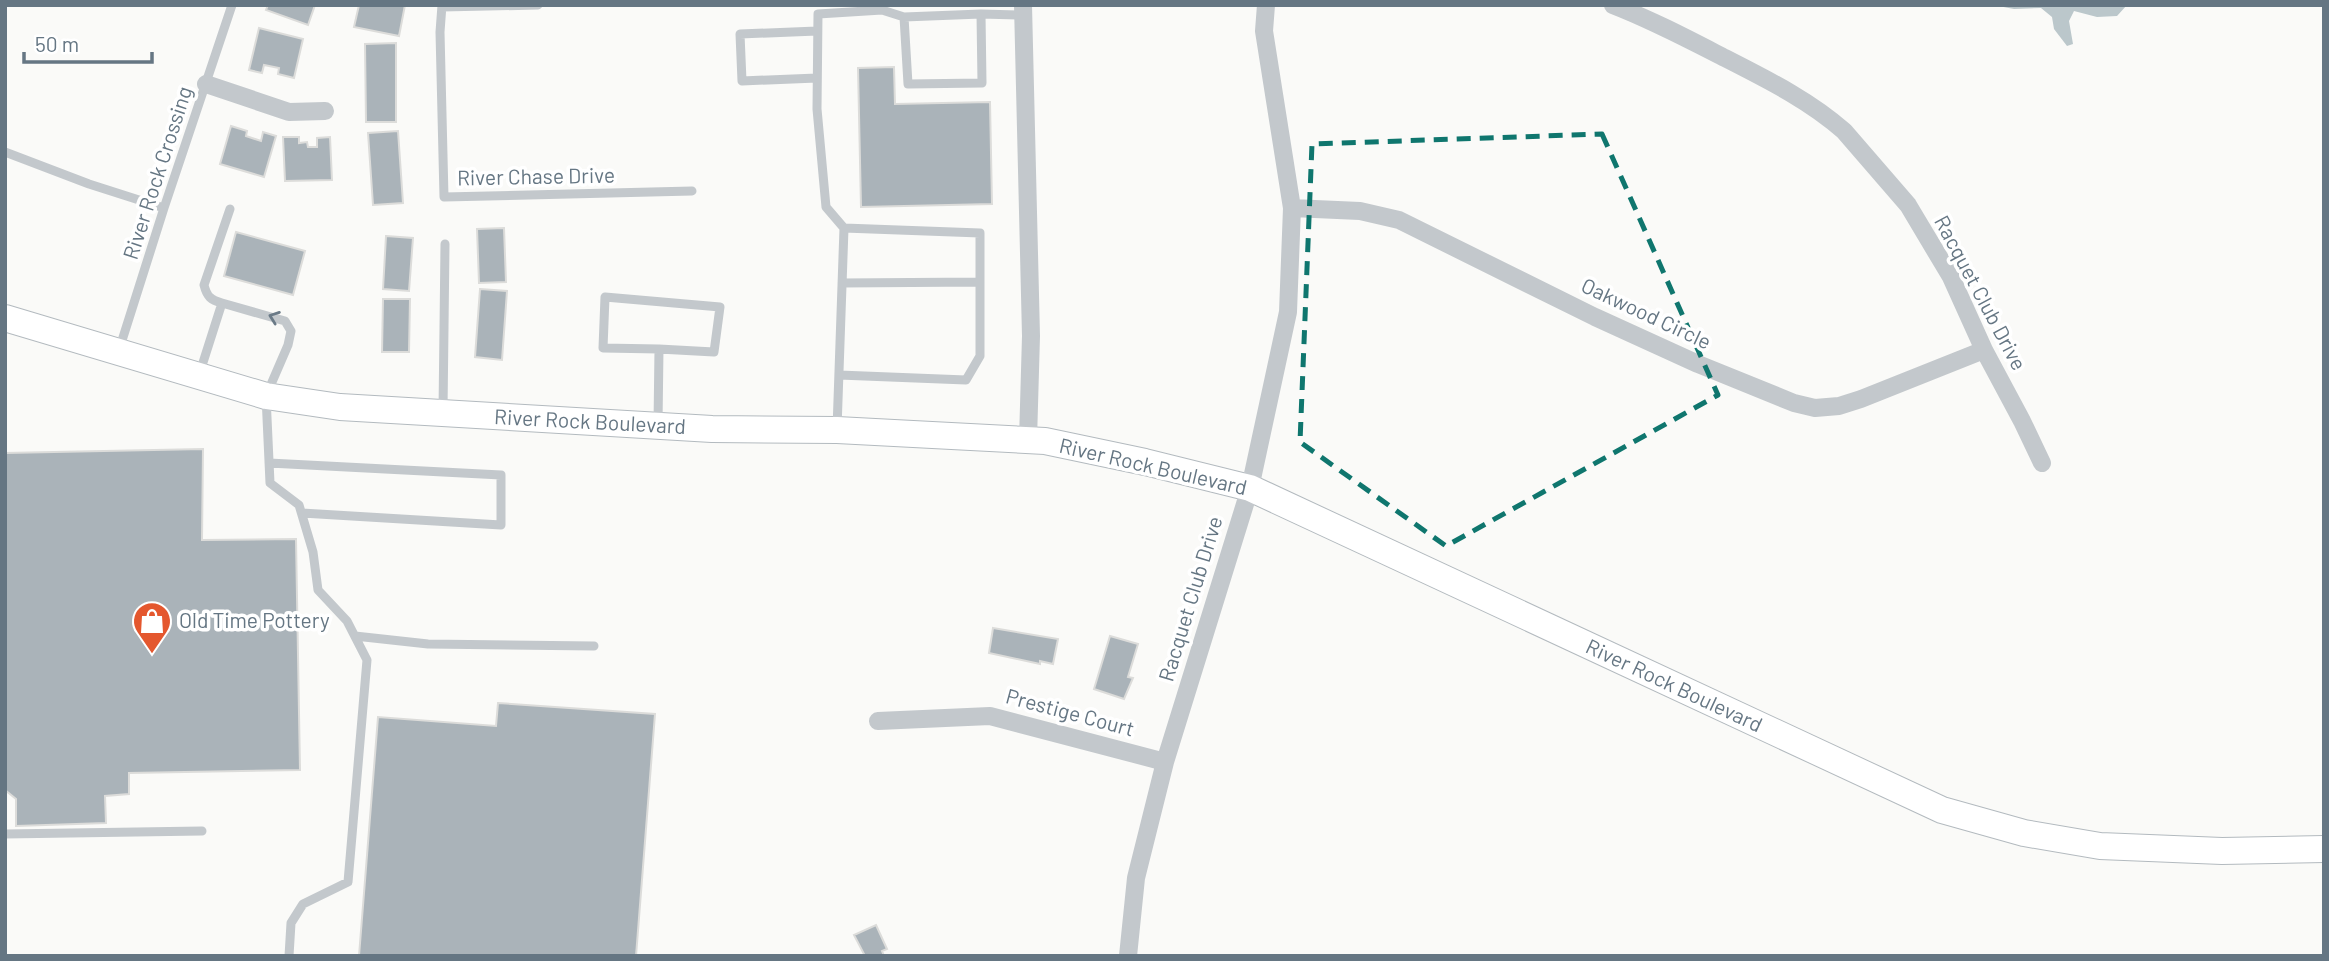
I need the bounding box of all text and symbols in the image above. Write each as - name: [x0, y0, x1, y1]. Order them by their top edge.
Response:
- scale bar: [24, 21, 152, 65]
- text: 50 m: [35, 31, 79, 56]
- street label: River Rock Crossing: [117, 83, 196, 262]
- street label: River Chase Drive: [457, 162, 615, 189]
- street label: Racquet Club Drive: [1930, 211, 2033, 374]
- street label: Oakwood Circle: [1578, 272, 1715, 354]
- one-way arrow: [269, 311, 281, 325]
- street label: River Rock Boulevard: [494, 403, 687, 438]
- street label: River Rock Boulevard: [1057, 432, 1250, 499]
- street label: Racquet Club Drive: [1153, 513, 1227, 684]
- shop icon: Old Time Pottery: [131, 600, 173, 655]
- place label: Old Time Pottery: [179, 607, 330, 632]
- street label: River Rock Boulevard: [1582, 633, 1767, 737]
- street label: Prestige Court: [1004, 682, 1137, 741]

